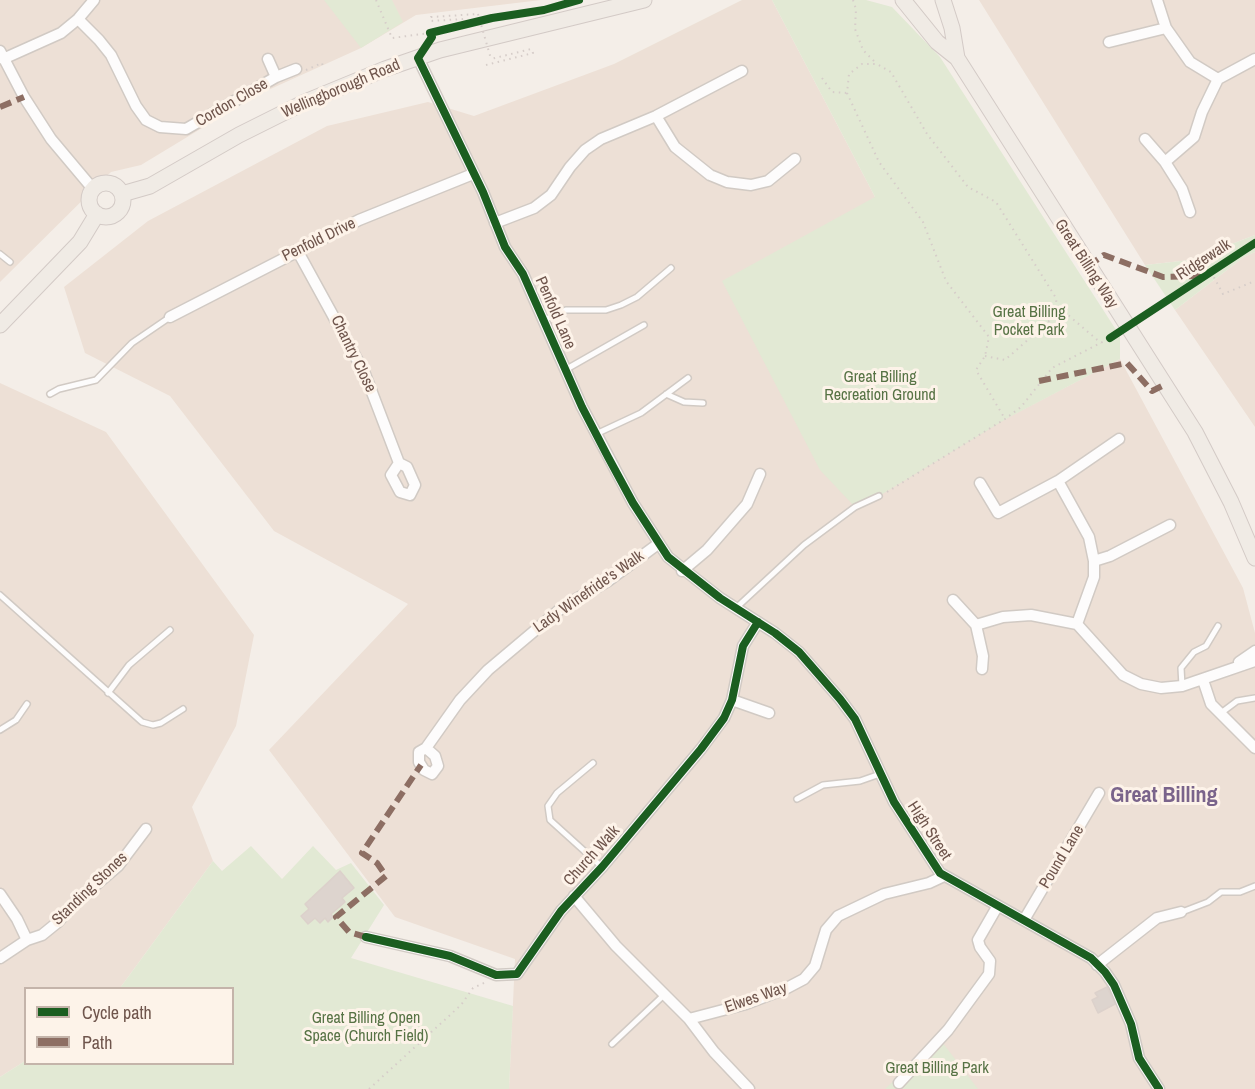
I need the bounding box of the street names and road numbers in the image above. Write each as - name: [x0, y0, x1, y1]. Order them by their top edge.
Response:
- street label: Wellingborough Road: [279, 55, 403, 123]
- street label: Cordon Close: [192, 75, 272, 131]
- street label: Penfold Drive: [279, 214, 359, 266]
- street label: Great Billing Way: [1050, 216, 1122, 312]
- street label: Ridgewalk: [1173, 235, 1235, 285]
- street label: Penfold Lane: [531, 274, 579, 352]
- street label: Chantry Close: [326, 312, 380, 396]
- street label: Lady Winefride's Walk: [530, 547, 648, 637]
- street label: High Street: [903, 798, 955, 864]
- street label: Church Walk: [560, 822, 624, 890]
- street label: Pound Lane: [1036, 822, 1088, 892]
- street label: Standing Stones: [48, 848, 132, 930]
- street label: Elwes Way: [722, 978, 790, 1018]

